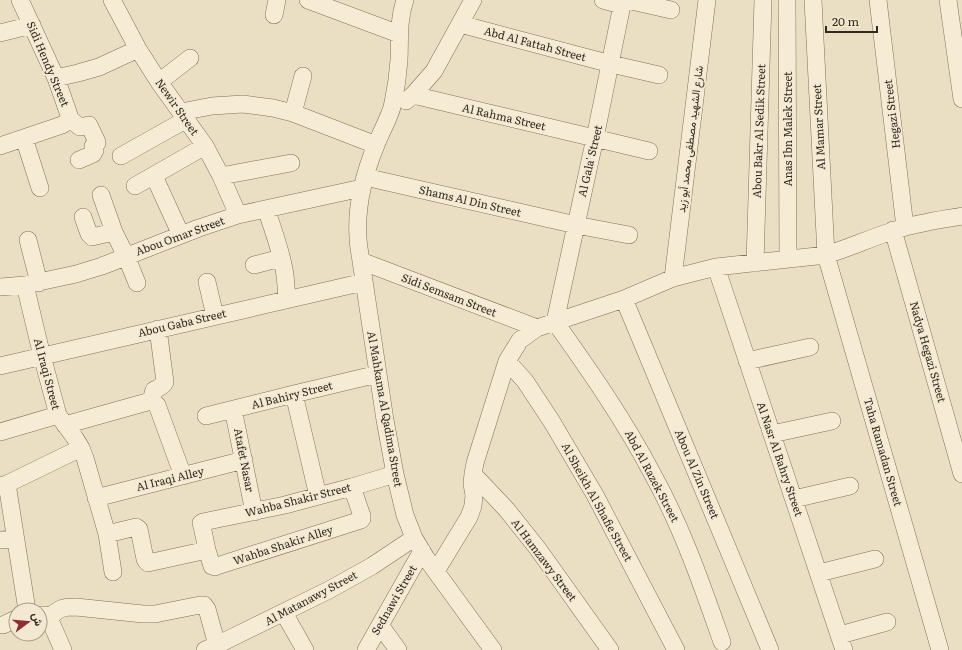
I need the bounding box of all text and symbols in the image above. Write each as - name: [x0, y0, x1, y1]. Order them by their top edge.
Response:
- scale bar: [826, 8, 877, 34]
- text: 20 m: [832, 12, 859, 30]
- street label: Sidi Hendy Street: [24, 19, 74, 109]
- street label: Abd Al Fattah Street: [482, 22, 589, 64]
- street label: Abou Bakr Al Sedik Street: [748, 63, 768, 198]
- street label: شارع الشهيد مصطفى محمد أبو زيد: [672, 64, 707, 213]
- street label: Anas Ibn Malek Street: [779, 71, 795, 186]
- street label: Newir Street: [152, 75, 204, 139]
- street label: Hegazi Street: [879, 78, 903, 150]
- street label: Al Mamar Street: [808, 83, 828, 170]
- street label: Al Rahma Street: [461, 99, 548, 134]
- street label: Al Gala' Street: [573, 123, 605, 198]
- street label: Shams Al Din Street: [418, 180, 523, 220]
- street label: Abou Omar Street: [133, 211, 227, 259]
- street label: Sidi Semsam Street: [399, 269, 500, 320]
- street label: Nadya Hegazi Street: [907, 299, 951, 405]
- street label: Abou Gaba Street: [136, 304, 228, 340]
- street label: Al Mahkama Al Qadima Street: [364, 330, 408, 489]
- street label: Al Iraqi Street: [31, 336, 65, 412]
- street label: Al Bahiry Street: [249, 376, 335, 412]
- street label: Taha Ramadan Street: [861, 396, 907, 508]
- street label: Al Nasr Al Bahry Street: [754, 399, 808, 519]
- street label: Abou Al Zin Street: [672, 426, 724, 521]
- street label: Atafet Nasar: [231, 427, 259, 494]
- street label: Abd Al Razek Street: [622, 427, 684, 525]
- street label: Al Sheikh Al Shafie Street: [559, 439, 638, 564]
- street label: Al Iraqi Alley: [134, 462, 206, 494]
- street label: Wahba Shakir Street: [243, 478, 353, 520]
- street label: Al Hamzawy Street: [508, 515, 582, 605]
- street label: Wahba Shakir Alley: [231, 520, 335, 568]
- street label: Sednawi Street: [367, 561, 420, 638]
- street label: Al Matanawy Street: [261, 566, 360, 628]
- north arrow: [8, 602, 48, 642]
- text: ش: [29, 610, 48, 628]

